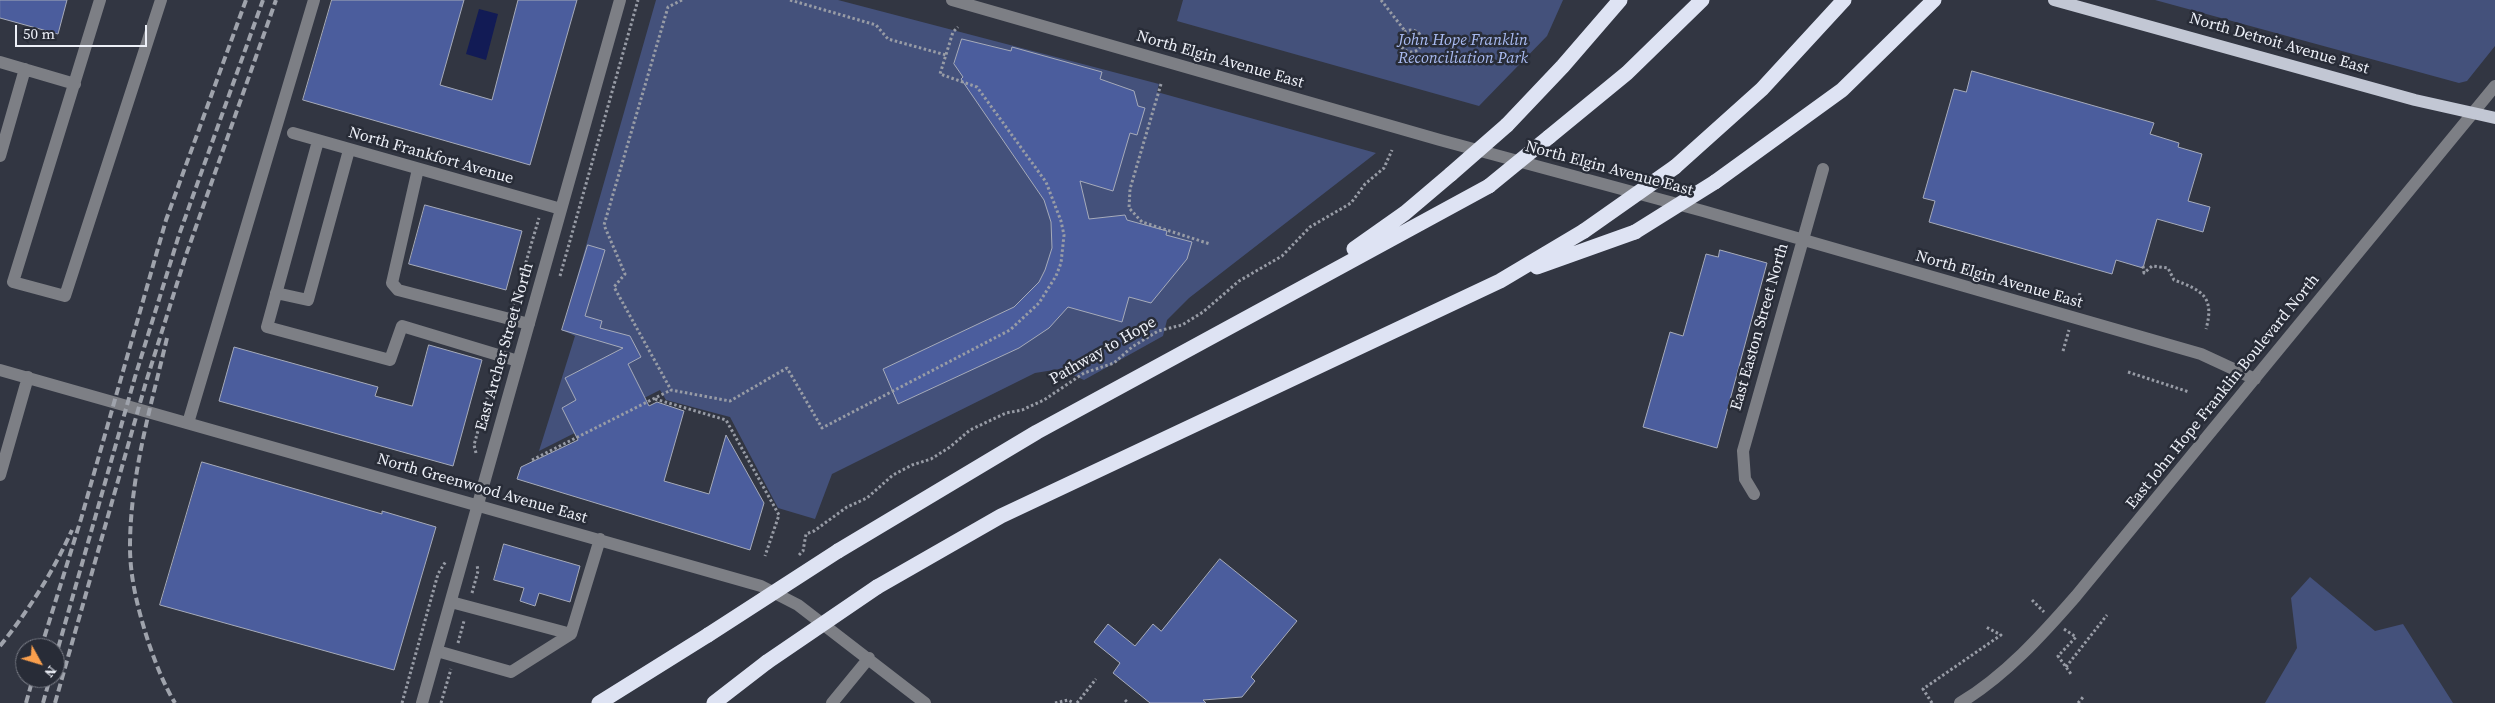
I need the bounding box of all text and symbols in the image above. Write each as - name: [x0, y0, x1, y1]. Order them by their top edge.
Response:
- street label: North Detroit Avenue East: [2187, 9, 2371, 79]
- scale bar: [18, 15, 150, 47]
- text: 50 m: [23, 23, 55, 44]
- street label: North Elgin Avenue East: [1134, 27, 1306, 93]
- park label: John Hope Franklin Reconciliation Park: [1398, 31, 1528, 69]
- street label: North Frankfort Avenue: [346, 123, 516, 189]
- street label: North Elgin Avenue East: [1523, 137, 1695, 201]
- street label: East Easton Street North: [1727, 241, 1793, 413]
- street label: North Elgin Avenue East: [1913, 247, 2085, 313]
- street label: East Archer Street North: [472, 261, 538, 433]
- street label: East John Hope Franklin Boulevard North: [2122, 271, 2324, 513]
- street label: Pathway to Hope: [1046, 313, 1160, 389]
- street label: North Greenwood Avenue East: [375, 450, 589, 528]
- north arrow: [15, 638, 65, 688]
- text: N: [40, 662, 62, 682]

